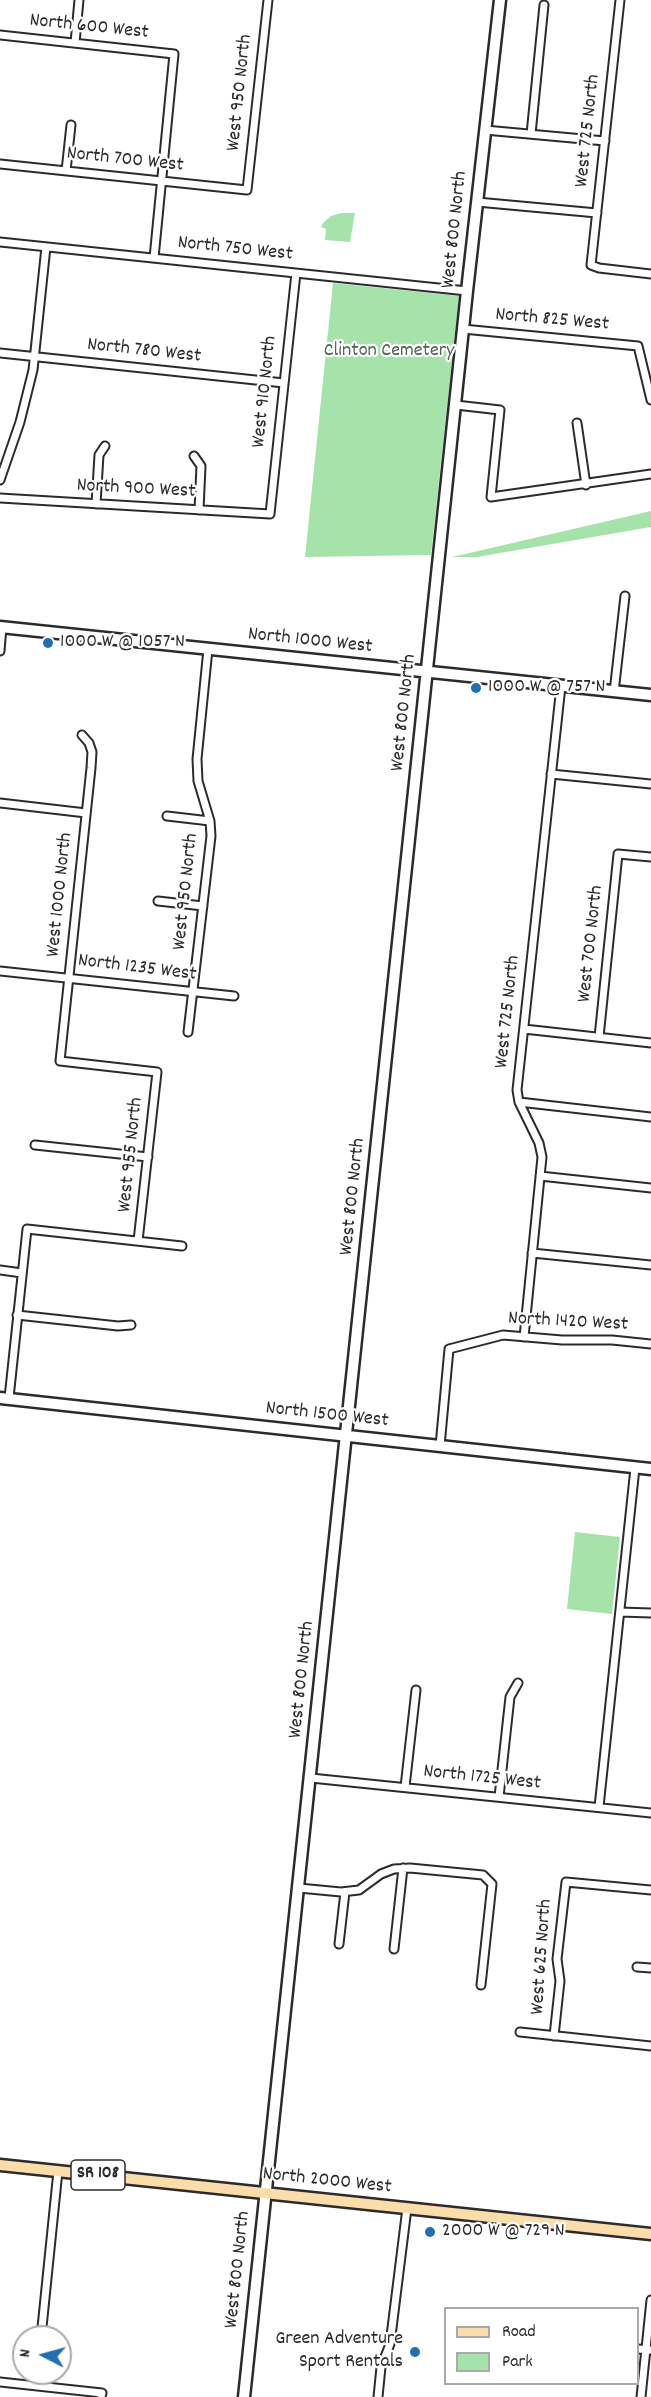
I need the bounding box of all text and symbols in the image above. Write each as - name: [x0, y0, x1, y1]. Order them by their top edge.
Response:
- street label: North 600 West: [28, 10, 150, 46]
- street label: West 950 North: [223, 33, 259, 153]
- street label: West 725 North: [571, 73, 607, 189]
- street label: North 700 West: [65, 143, 185, 179]
- street label: West 800 North: [438, 170, 474, 290]
- street label: North 750 West: [176, 232, 294, 268]
- street label: North 825 West: [494, 304, 610, 338]
- street label: North 780 West: [86, 334, 202, 370]
- street label: West 910 North: [248, 335, 284, 449]
- park label: Clinton Cemetery: [324, 340, 454, 364]
- street label: North 900 West: [76, 475, 196, 505]
- street label: North 1000 West: [247, 624, 373, 660]
- place label: 1000 W @ 1057 N: [60, 631, 185, 655]
- marker: 1000 W @ 1057 N: [41, 636, 55, 650]
- street label: West 800 North: [387, 653, 423, 773]
- place label: 1000 W @ 757 N: [488, 676, 605, 700]
- marker: 1000 W @ 757 N: [469, 681, 483, 695]
- street label: West 1000 North: [43, 832, 79, 958]
- street label: West 950 North: [169, 832, 205, 952]
- street label: West 700 North: [574, 884, 610, 1004]
- street label: North 1235 West: [76, 950, 198, 988]
- street label: West 725 North: [491, 954, 527, 1070]
- street label: West 955 North: [114, 1096, 150, 1214]
- street label: West 800 North: [336, 1137, 372, 1257]
- street label: North 1420 West: [507, 1308, 629, 1338]
- street label: North 1500 West: [264, 1398, 390, 1434]
- street label: West 800 North: [285, 1620, 321, 1740]
- street label: North 1725 West: [422, 1761, 542, 1797]
- street label: West 625 North: [527, 1898, 559, 2016]
- road number: SR 108: [71, 2160, 125, 2190]
- street label: North 2000 West: [261, 2163, 393, 2201]
- street label: West 800 North: [221, 2210, 257, 2330]
- place label: 2000 W @ 729 N: [442, 2220, 565, 2244]
- marker: 2000 W @ 729 N: [423, 2225, 437, 2239]
- legend: [444, 2307, 639, 2385]
- text: Road: [502, 2320, 536, 2345]
- north arrow: [12, 2325, 72, 2385]
- place label: Green Adventure Sport Rentals: [275, 2328, 403, 2375]
- marker: Green Adventure Sport Rentals: [408, 2345, 422, 2359]
- text: N: [14, 2348, 37, 2358]
- text: Park: [502, 2350, 533, 2375]

